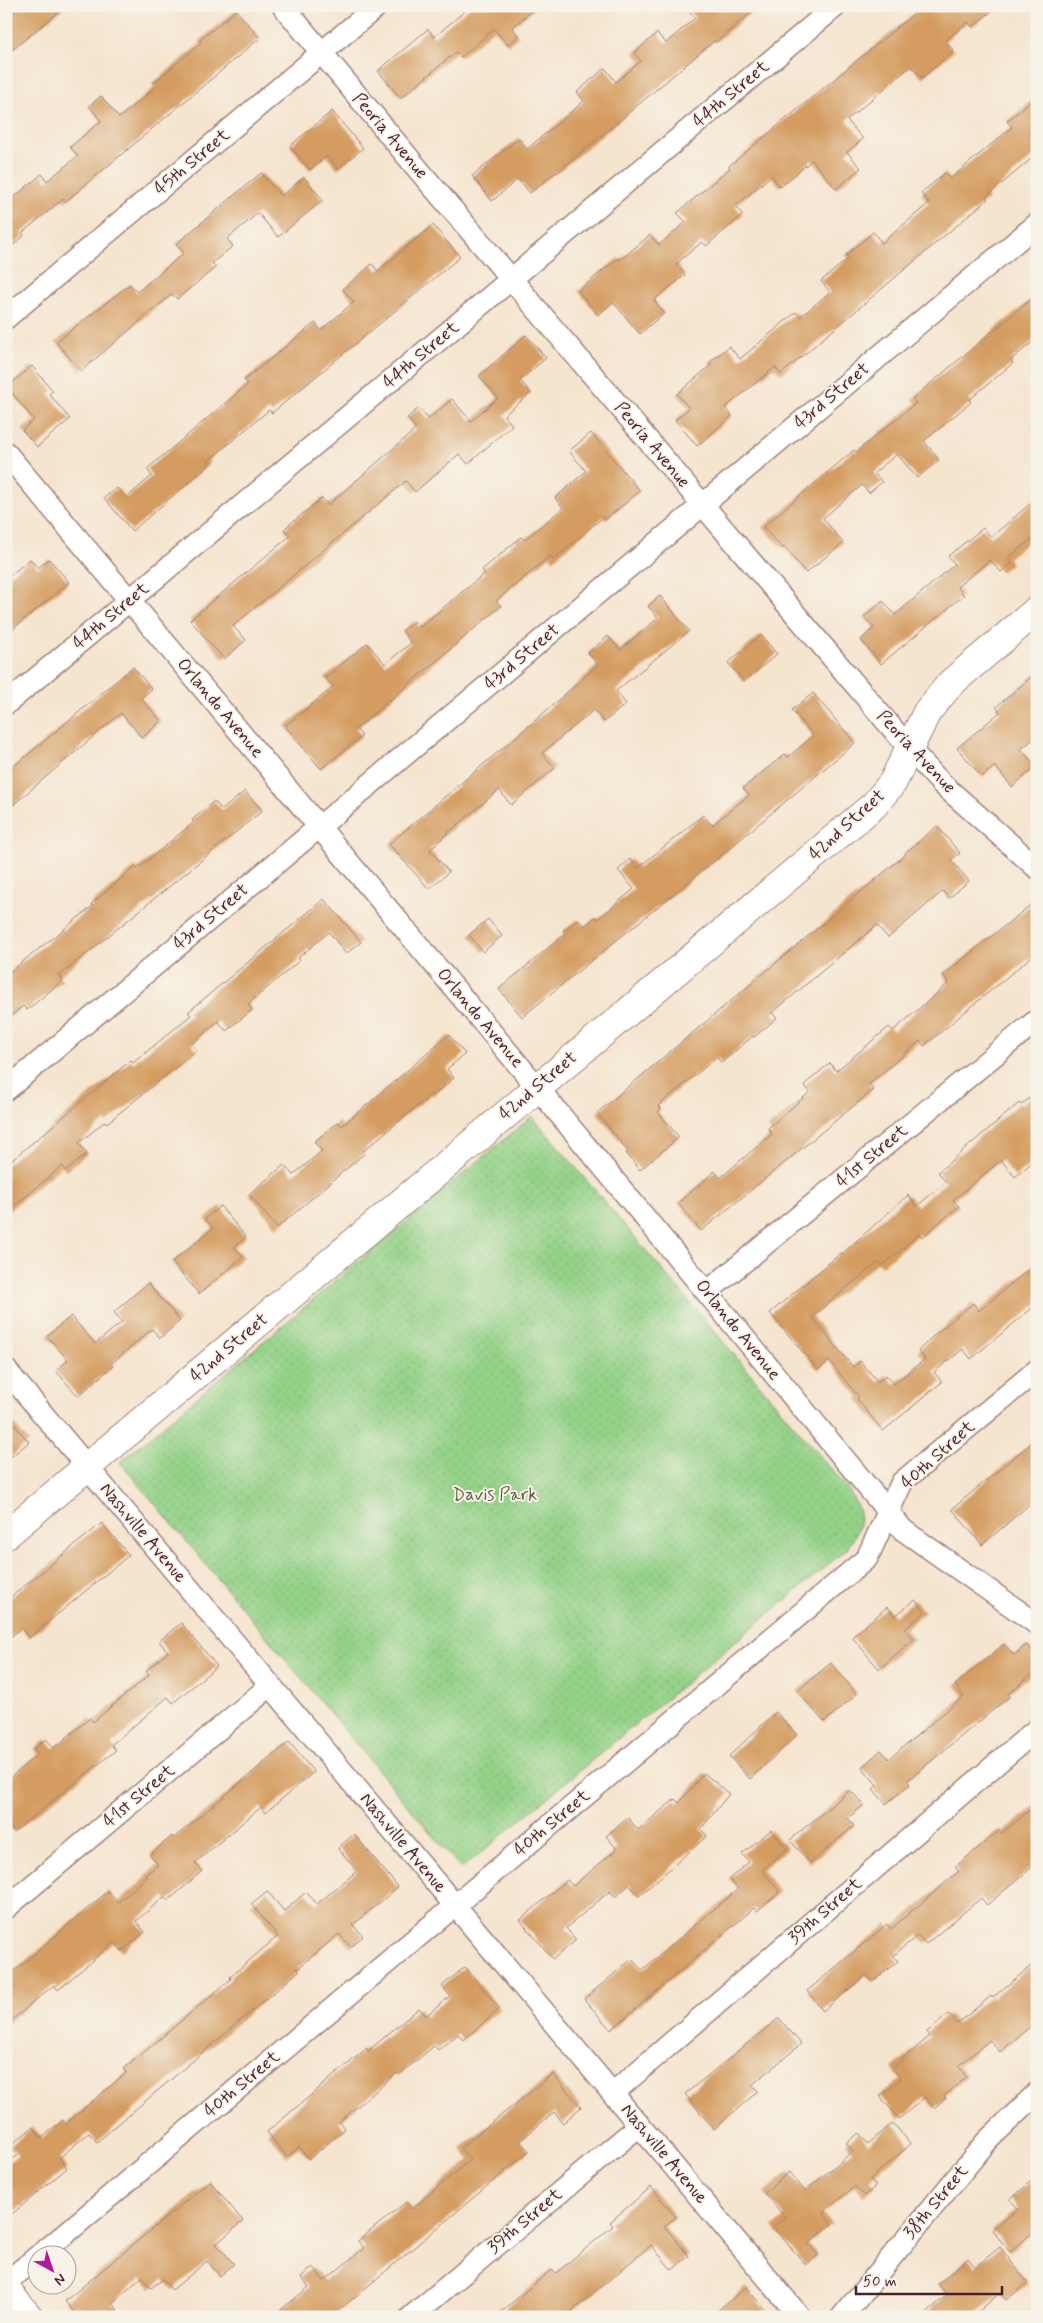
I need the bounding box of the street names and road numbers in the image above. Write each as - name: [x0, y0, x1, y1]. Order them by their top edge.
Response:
- street label: 44th Street: [688, 55, 775, 133]
- street label: Peoria Avenue: [347, 88, 433, 184]
- street label: 45th Street: [149, 123, 235, 201]
- street label: 44th Street: [378, 316, 465, 394]
- street label: 43rd Street: [789, 357, 875, 435]
- street label: Peoria Avenue: [609, 397, 695, 493]
- street label: 44th Street: [68, 577, 155, 655]
- street label: 43rd Street: [479, 618, 565, 696]
- street label: Orlando Avenue: [171, 653, 269, 763]
- street label: Peoria Avenue: [871, 705, 961, 799]
- street label: 42nd Street: [804, 784, 890, 866]
- street label: 43rd Street: [168, 878, 254, 956]
- street label: Orlando Avenue: [431, 963, 529, 1073]
- street label: 42nd Street: [494, 1046, 582, 1126]
- street label: 41st Street: [831, 1119, 913, 1193]
- street label: Orlando Avenue: [690, 1275, 786, 1386]
- street label: 42nd Street: [185, 1308, 273, 1388]
- street label: 40th Street: [896, 1415, 981, 1495]
- street label: Nashville Avenue: [94, 1478, 192, 1588]
- street label: 41st Street: [98, 1759, 180, 1833]
- street label: 40th Street: [509, 1784, 595, 1862]
- street label: Nashville Avenue: [354, 1788, 452, 1898]
- street label: 39th Street: [783, 1872, 867, 1950]
- street label: 40th Street: [199, 2045, 285, 2123]
- street label: Nashville Avenue: [615, 2099, 713, 2209]
- street label: 38th Street: [898, 2160, 974, 2244]
- street label: 39th Street: [483, 2182, 568, 2259]

